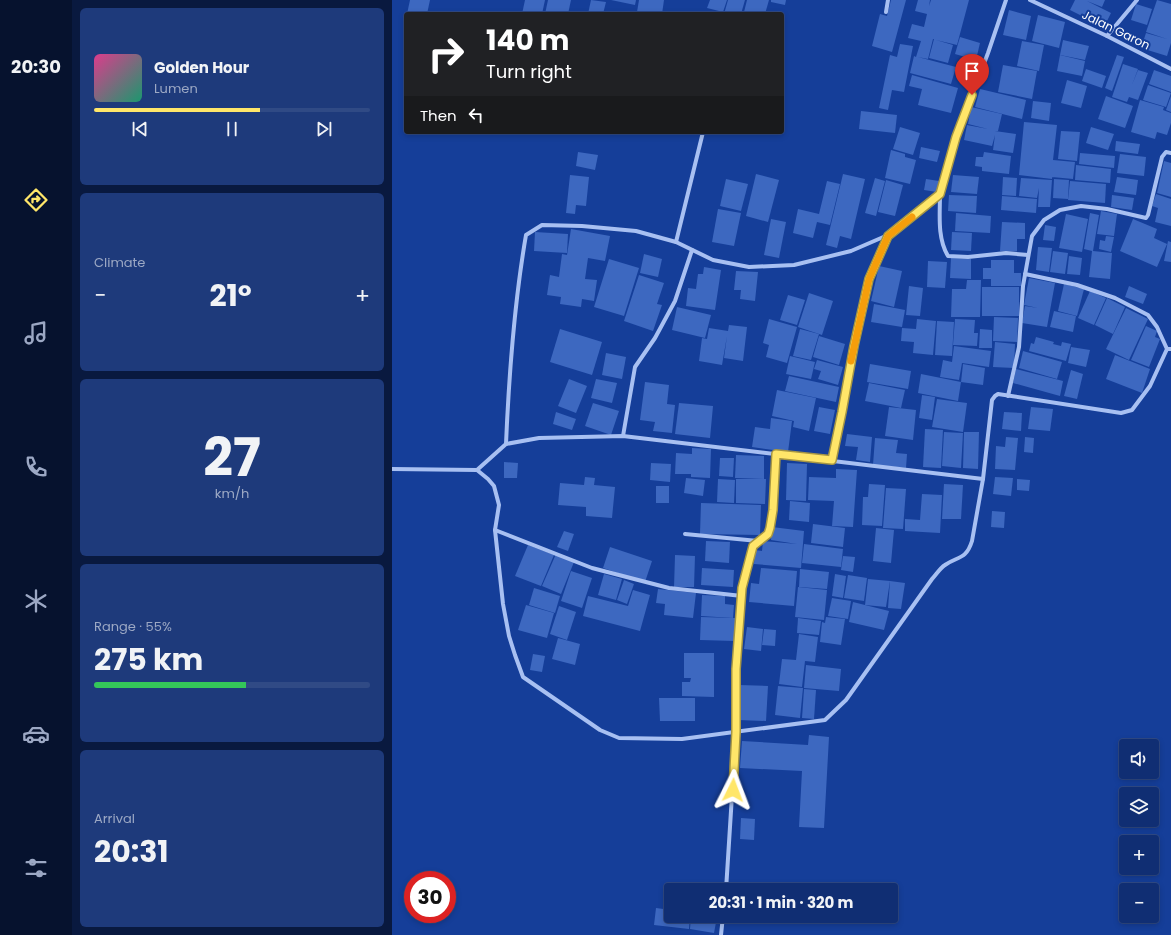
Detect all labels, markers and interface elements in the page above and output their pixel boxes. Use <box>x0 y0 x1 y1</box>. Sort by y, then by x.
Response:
street label: Jalan Garon <box>1079 6 1153 53</box>
text: 140 m <box>486 21 569 60</box>
icon: right <box>420 28 472 80</box>
text: 20:30 <box>11 54 61 79</box>
pin <box>955 54 989 95</box>
text: Golden Hour <box>154 57 249 78</box>
text: Turn right <box>486 59 572 84</box>
icon: arrive <box>961 60 983 82</box>
text: Lumen <box>154 79 198 98</box>
icon: left <box>465 104 487 126</box>
text: Then <box>420 105 457 126</box>
icon: previous <box>129 118 151 140</box>
icon: pause <box>221 118 243 140</box>
icon: next <box>313 118 335 140</box>
icon: directions <box>22 186 50 214</box>
text: Climate <box>94 253 145 272</box>
text: 21° <box>209 274 252 317</box>
text: − <box>94 280 106 311</box>
text: + <box>355 280 370 311</box>
icon: music <box>22 319 50 347</box>
text: 27 <box>203 421 261 494</box>
icon: phone <box>22 453 50 481</box>
text: km/h <box>215 484 249 503</box>
icon: climate <box>22 587 50 615</box>
text: Range · 55% <box>94 617 172 636</box>
text: 275 km <box>94 638 203 681</box>
icon: car <box>22 720 50 748</box>
map controls <box>1119 739 1159 923</box>
button: sound <box>1119 739 1159 779</box>
position arrow <box>712 769 754 811</box>
button: layers <box>1119 787 1159 827</box>
text: Arrival <box>94 809 135 828</box>
text: 20:31 <box>94 830 169 873</box>
button: + <box>1119 835 1159 875</box>
icon: filters <box>22 854 50 882</box>
speed limit sign: 30 <box>404 871 456 923</box>
button: − <box>1119 883 1159 923</box>
text: 20:31 · 1 min · 320 m <box>709 892 853 913</box>

